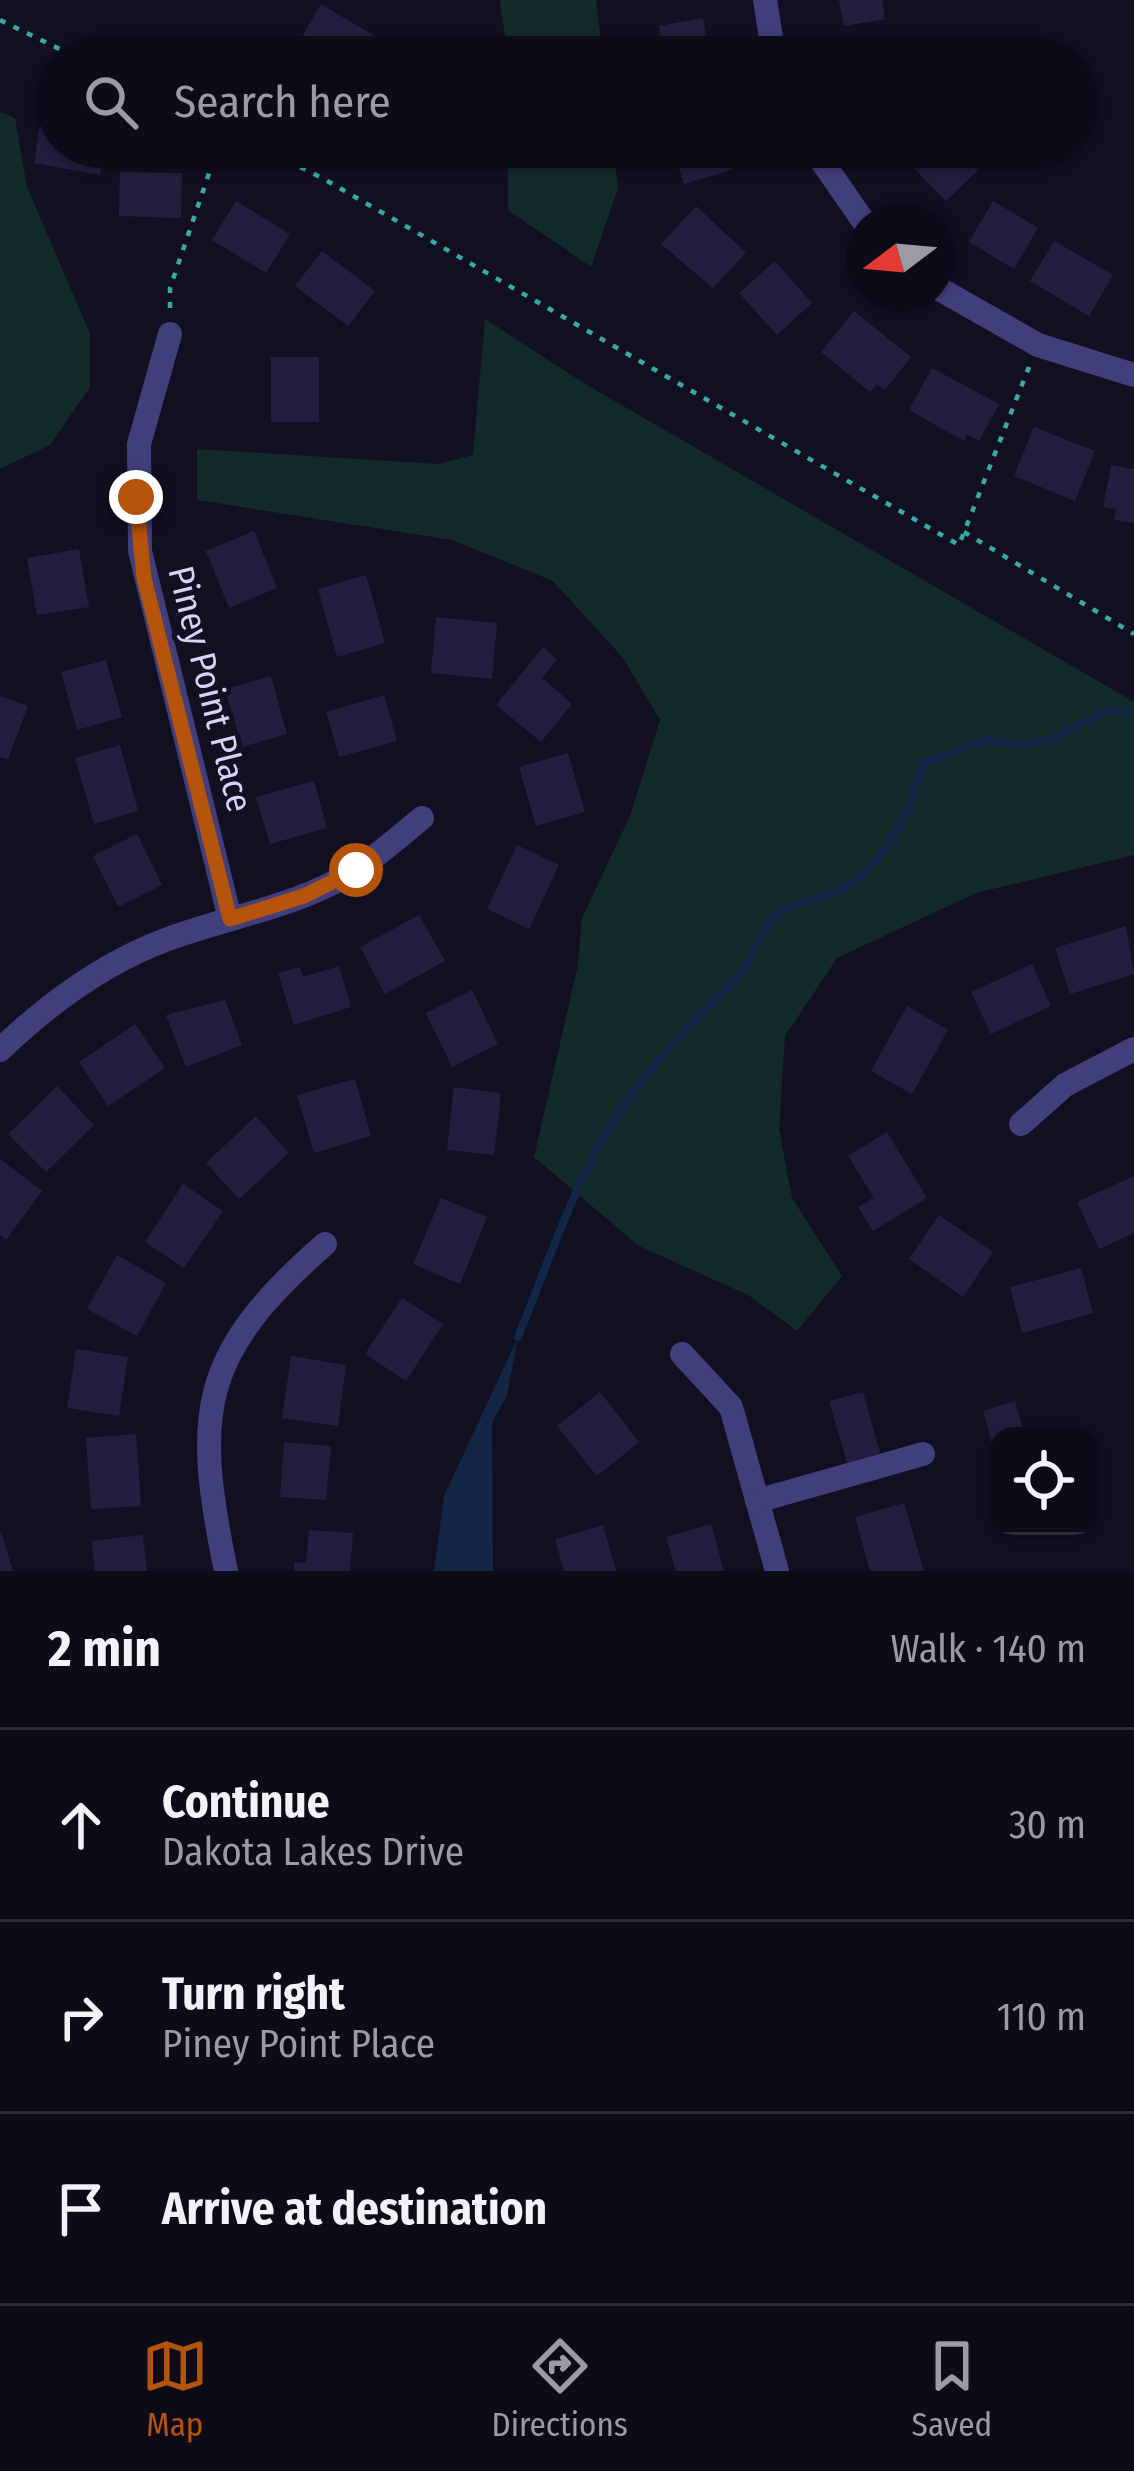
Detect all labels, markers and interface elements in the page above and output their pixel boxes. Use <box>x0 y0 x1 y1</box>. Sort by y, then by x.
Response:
search box <box>36 36 1098 168</box>
icon: search <box>78 69 144 135</box>
text: Search here <box>174 75 391 129</box>
north arrow <box>846 204 954 312</box>
route end <box>109 470 163 524</box>
street label: Piney Point Place <box>158 561 262 817</box>
route start <box>329 843 383 897</box>
map controls <box>990 1427 1098 1535</box>
button: locate <box>990 1427 1098 1535</box>
text: 2 min <box>48 1618 161 1680</box>
text: Walk · 140 m <box>891 1626 1086 1672</box>
text: Continue <box>162 1775 330 1829</box>
icon: ahead <box>48 1792 114 1858</box>
text: 30 m <box>1009 1802 1086 1848</box>
text: Dakota Lakes Drive <box>162 1829 464 1875</box>
text: Turn right <box>162 1967 345 2021</box>
icon: right <box>48 1984 114 2050</box>
text: 110 m <box>997 1994 1086 2040</box>
text: Piney Point Place <box>162 2021 435 2067</box>
icon: arrive <box>48 2176 114 2242</box>
text: Arrive at destination <box>162 2182 547 2236</box>
tab: Map <box>142 2333 208 2445</box>
tab: Directions <box>491 2333 628 2445</box>
tab: Saved <box>912 2333 992 2445</box>

